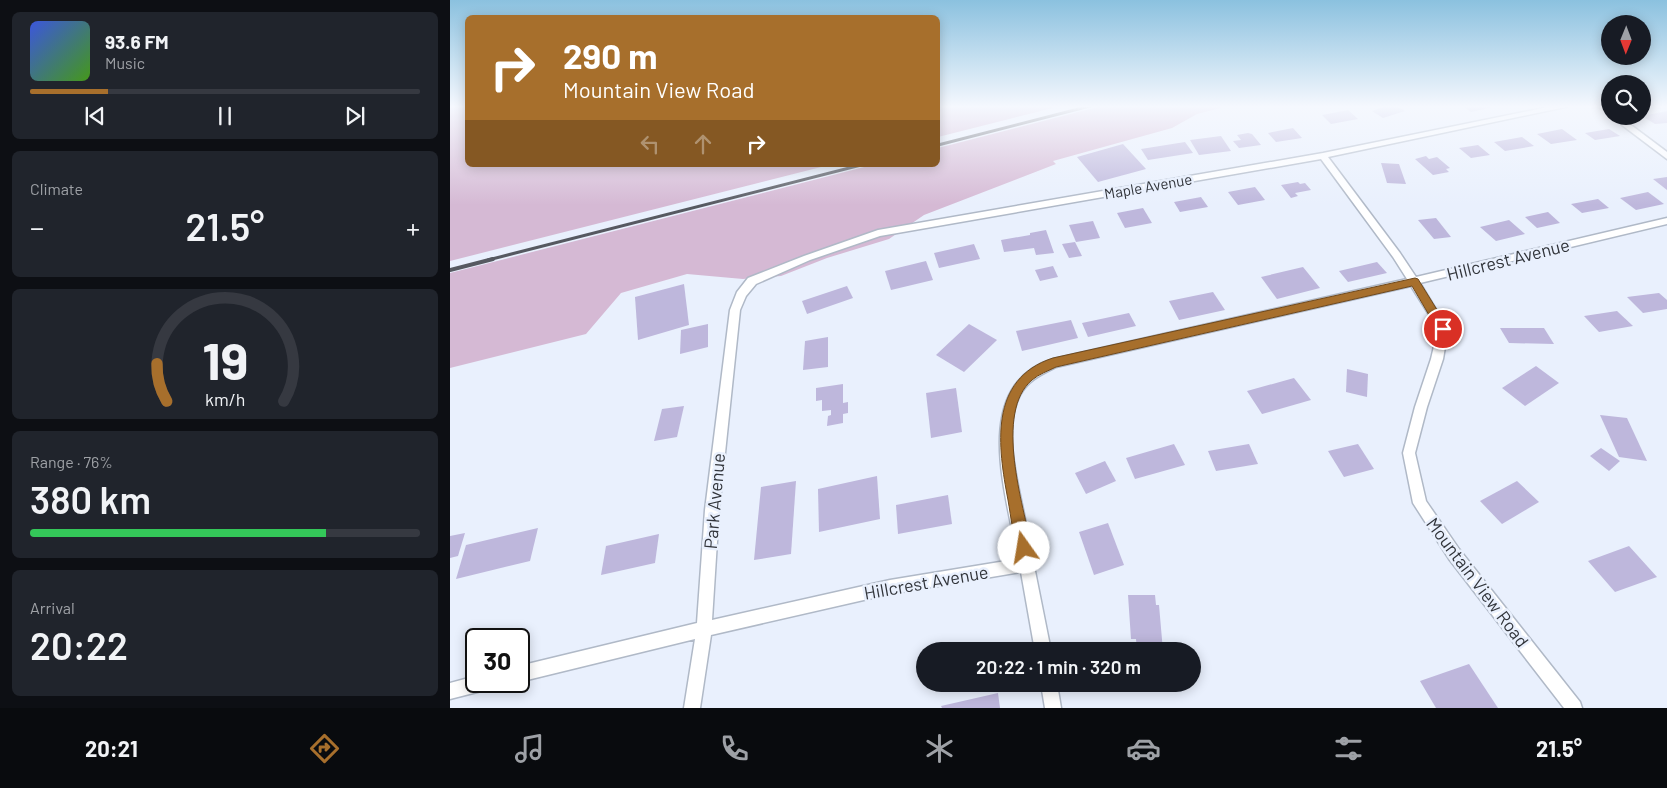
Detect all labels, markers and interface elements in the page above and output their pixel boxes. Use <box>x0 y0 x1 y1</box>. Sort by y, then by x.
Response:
north arrow <box>1601 15 1651 65</box>
map controls <box>1601 15 1651 125</box>
text: 93.6 FM <box>105 30 169 53</box>
text: 290 m <box>563 34 657 76</box>
icon: right <box>480 35 545 100</box>
text: Music <box>105 53 145 72</box>
button: search <box>1601 75 1651 125</box>
text: Mountain View Road <box>563 76 754 102</box>
icon: previous <box>81 102 109 130</box>
icon: pause <box>211 102 239 130</box>
icon: next <box>341 102 369 130</box>
icon: left <box>636 130 664 158</box>
icon: ahead <box>689 130 717 158</box>
icon: right <box>742 130 770 158</box>
street label: Maple Avenue <box>1103 169 1193 203</box>
text: Climate <box>30 179 83 198</box>
text: 21.5° <box>186 203 264 249</box>
text: − <box>30 210 44 244</box>
text: + <box>406 210 420 244</box>
street label: Hillcrest Avenue <box>1444 233 1572 285</box>
pin <box>1422 308 1464 350</box>
icon: arrive <box>1429 315 1457 343</box>
text: 19 <box>202 328 248 390</box>
text: km/h <box>205 388 245 410</box>
text: Range · 76% <box>30 452 113 471</box>
street label: Park Avenue <box>699 452 729 550</box>
text: 380 km <box>30 476 151 522</box>
street label: Mountain View Road <box>1422 513 1534 651</box>
position arrow <box>997 521 1049 573</box>
street label: Hillcrest Avenue <box>862 560 990 604</box>
text: Arrival <box>30 598 75 617</box>
text: 20:22 <box>30 622 128 668</box>
speed limit sign: 30 <box>465 628 530 693</box>
text: 20:22 · 1 min · 320 m <box>976 655 1141 678</box>
icon: directions <box>307 731 342 766</box>
icon: music <box>512 731 547 766</box>
icon: phone <box>717 731 752 766</box>
icon: climate <box>922 731 957 766</box>
icon: car <box>1126 731 1161 766</box>
icon: filters <box>1331 731 1366 766</box>
text: 20:21 <box>85 735 138 761</box>
text: 21.5° <box>1536 735 1582 761</box>

